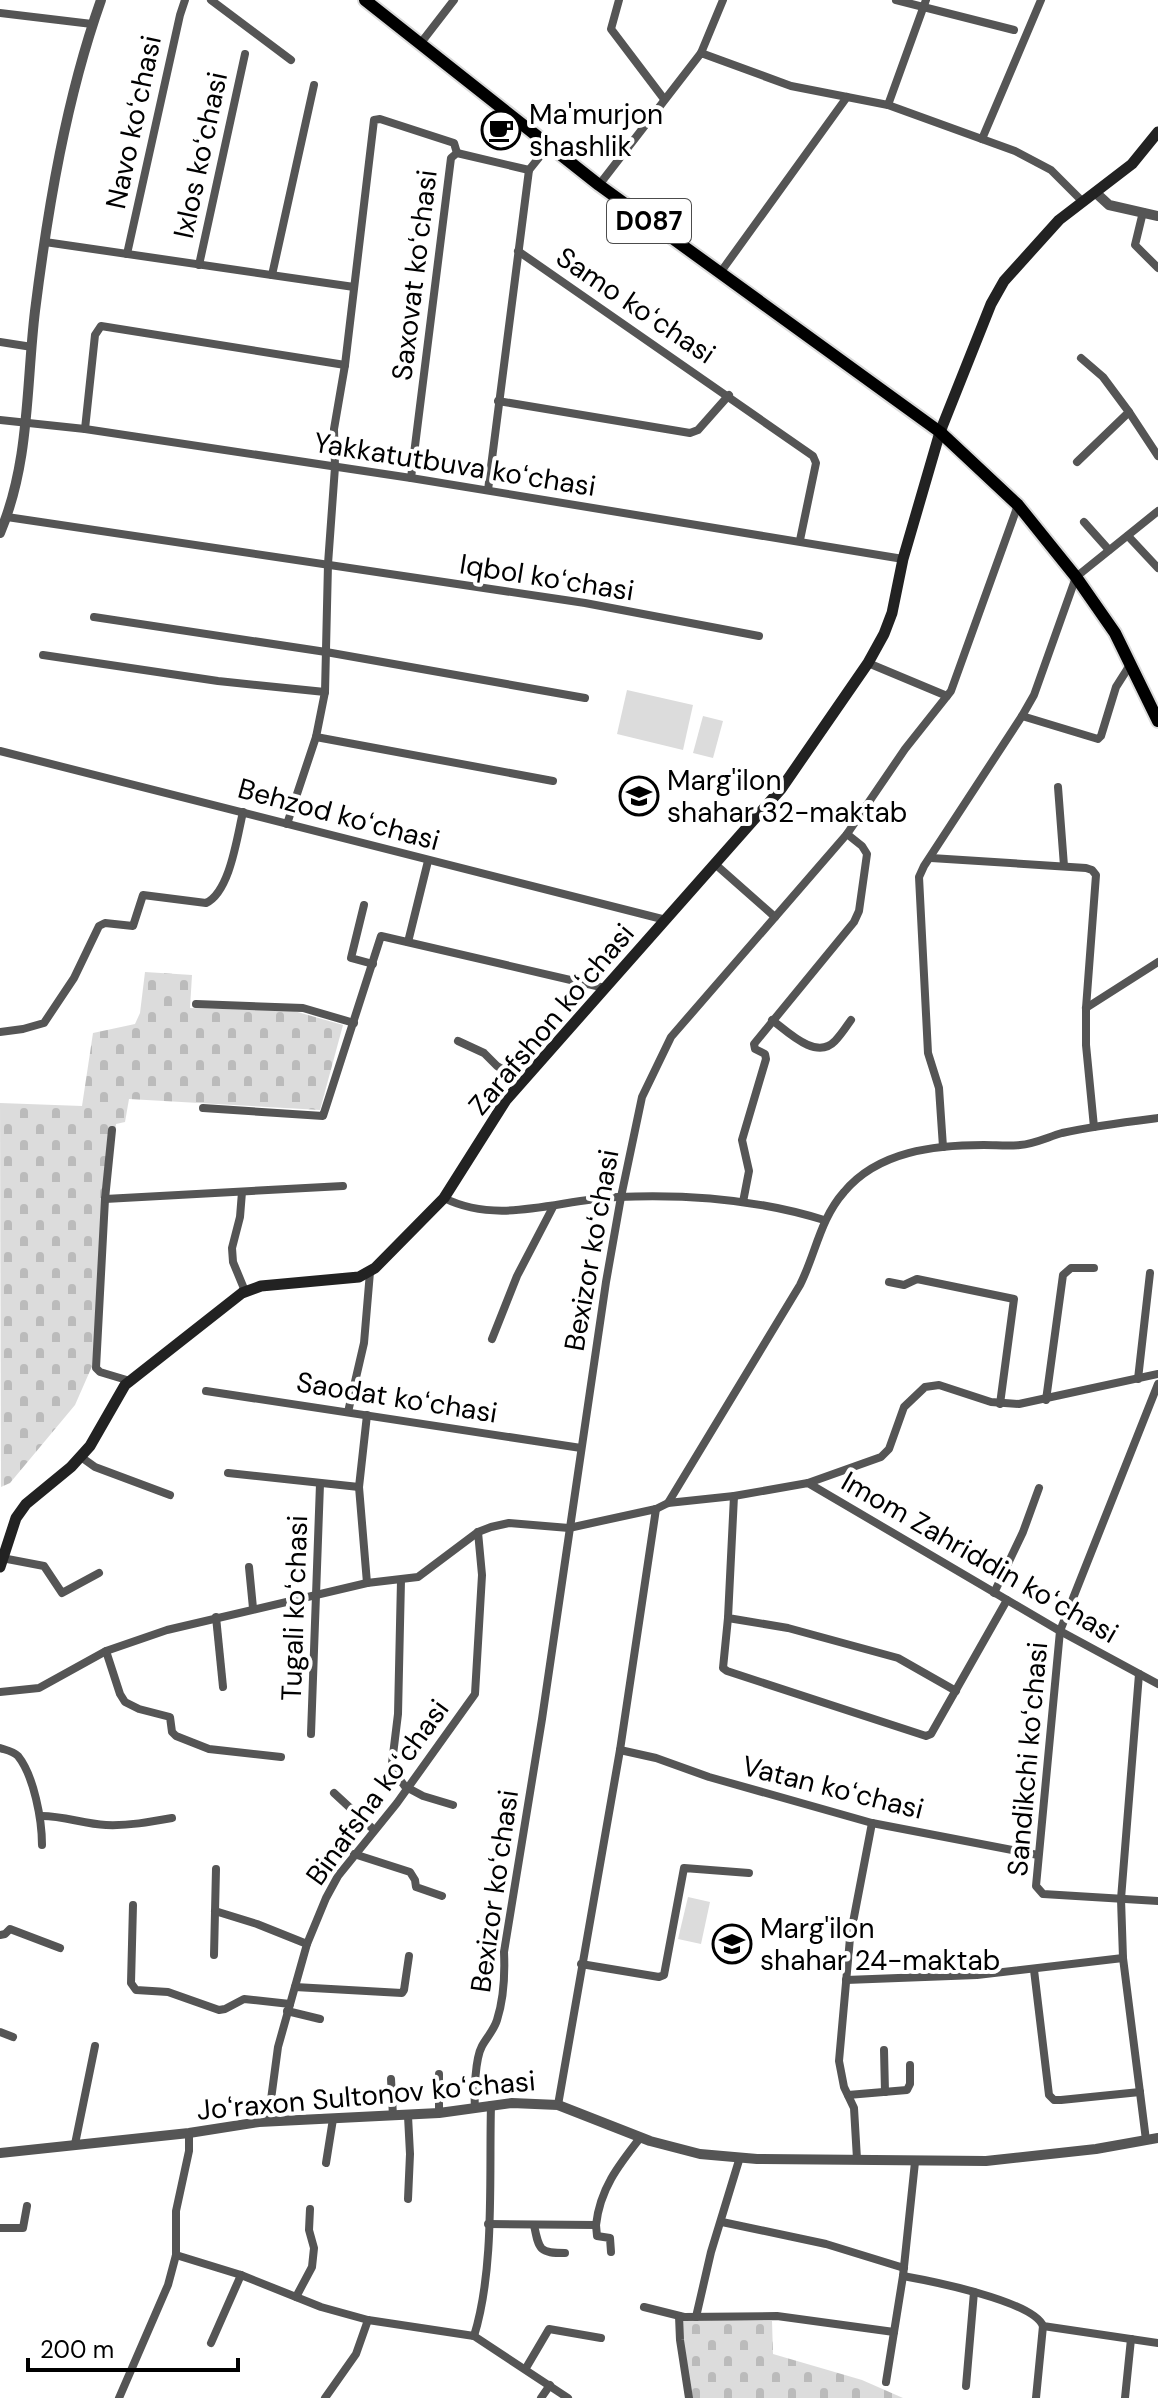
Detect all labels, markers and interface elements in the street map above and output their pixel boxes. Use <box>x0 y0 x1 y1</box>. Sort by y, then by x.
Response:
street label: Navo koʻchasi <box>97 32 170 212</box>
street label: Ixlos koʻchasi <box>165 69 236 242</box>
place label: Ma'murjon shashlik <box>529 96 663 165</box>
cafe icon: Ma'murjon shashlik <box>480 109 522 151</box>
street label: Saxovat koʻchasi <box>383 168 446 383</box>
road number: D087 <box>607 199 691 243</box>
street label: Samo koʻchasi <box>549 238 723 372</box>
street label: Yakkatutbuva koʻchasi <box>311 424 598 505</box>
street label: Iqbol koʻchasi <box>457 545 637 610</box>
place label: Marg'ilon shahar 32-maktab <box>667 762 907 831</box>
street label: Behzod koʻchasi <box>234 770 444 859</box>
school or university icon: Marg'ilon shahar 32-maktab <box>618 775 660 817</box>
street label: Zarafshon koʻchasi <box>460 916 642 1123</box>
street label: Bexizor koʻchasi <box>556 1146 627 1354</box>
street label: Saodat koʻchasi <box>294 1363 500 1432</box>
street label: Imom Zahriddin koʻchasi <box>835 1463 1125 1652</box>
street label: Tugali koʻchasi <box>273 1515 316 1701</box>
street label: Sandikchi koʻchasi <box>999 1640 1056 1878</box>
street label: Binafsha koʻchasi <box>298 1692 457 1892</box>
street label: Vatan koʻchasi <box>738 1747 927 1828</box>
street label: Bexizor koʻchasi <box>462 1787 527 1995</box>
place label: Marg'ilon shahar 24-maktab <box>760 1910 1000 1979</box>
school or university icon: Marg'ilon shahar 24-maktab <box>711 1923 753 1965</box>
street label: Joʻraxon Sultonov koʻchasi <box>195 2062 537 2129</box>
scale bar <box>28 2322 238 2372</box>
text: 200 m <box>40 2334 114 2365</box>

